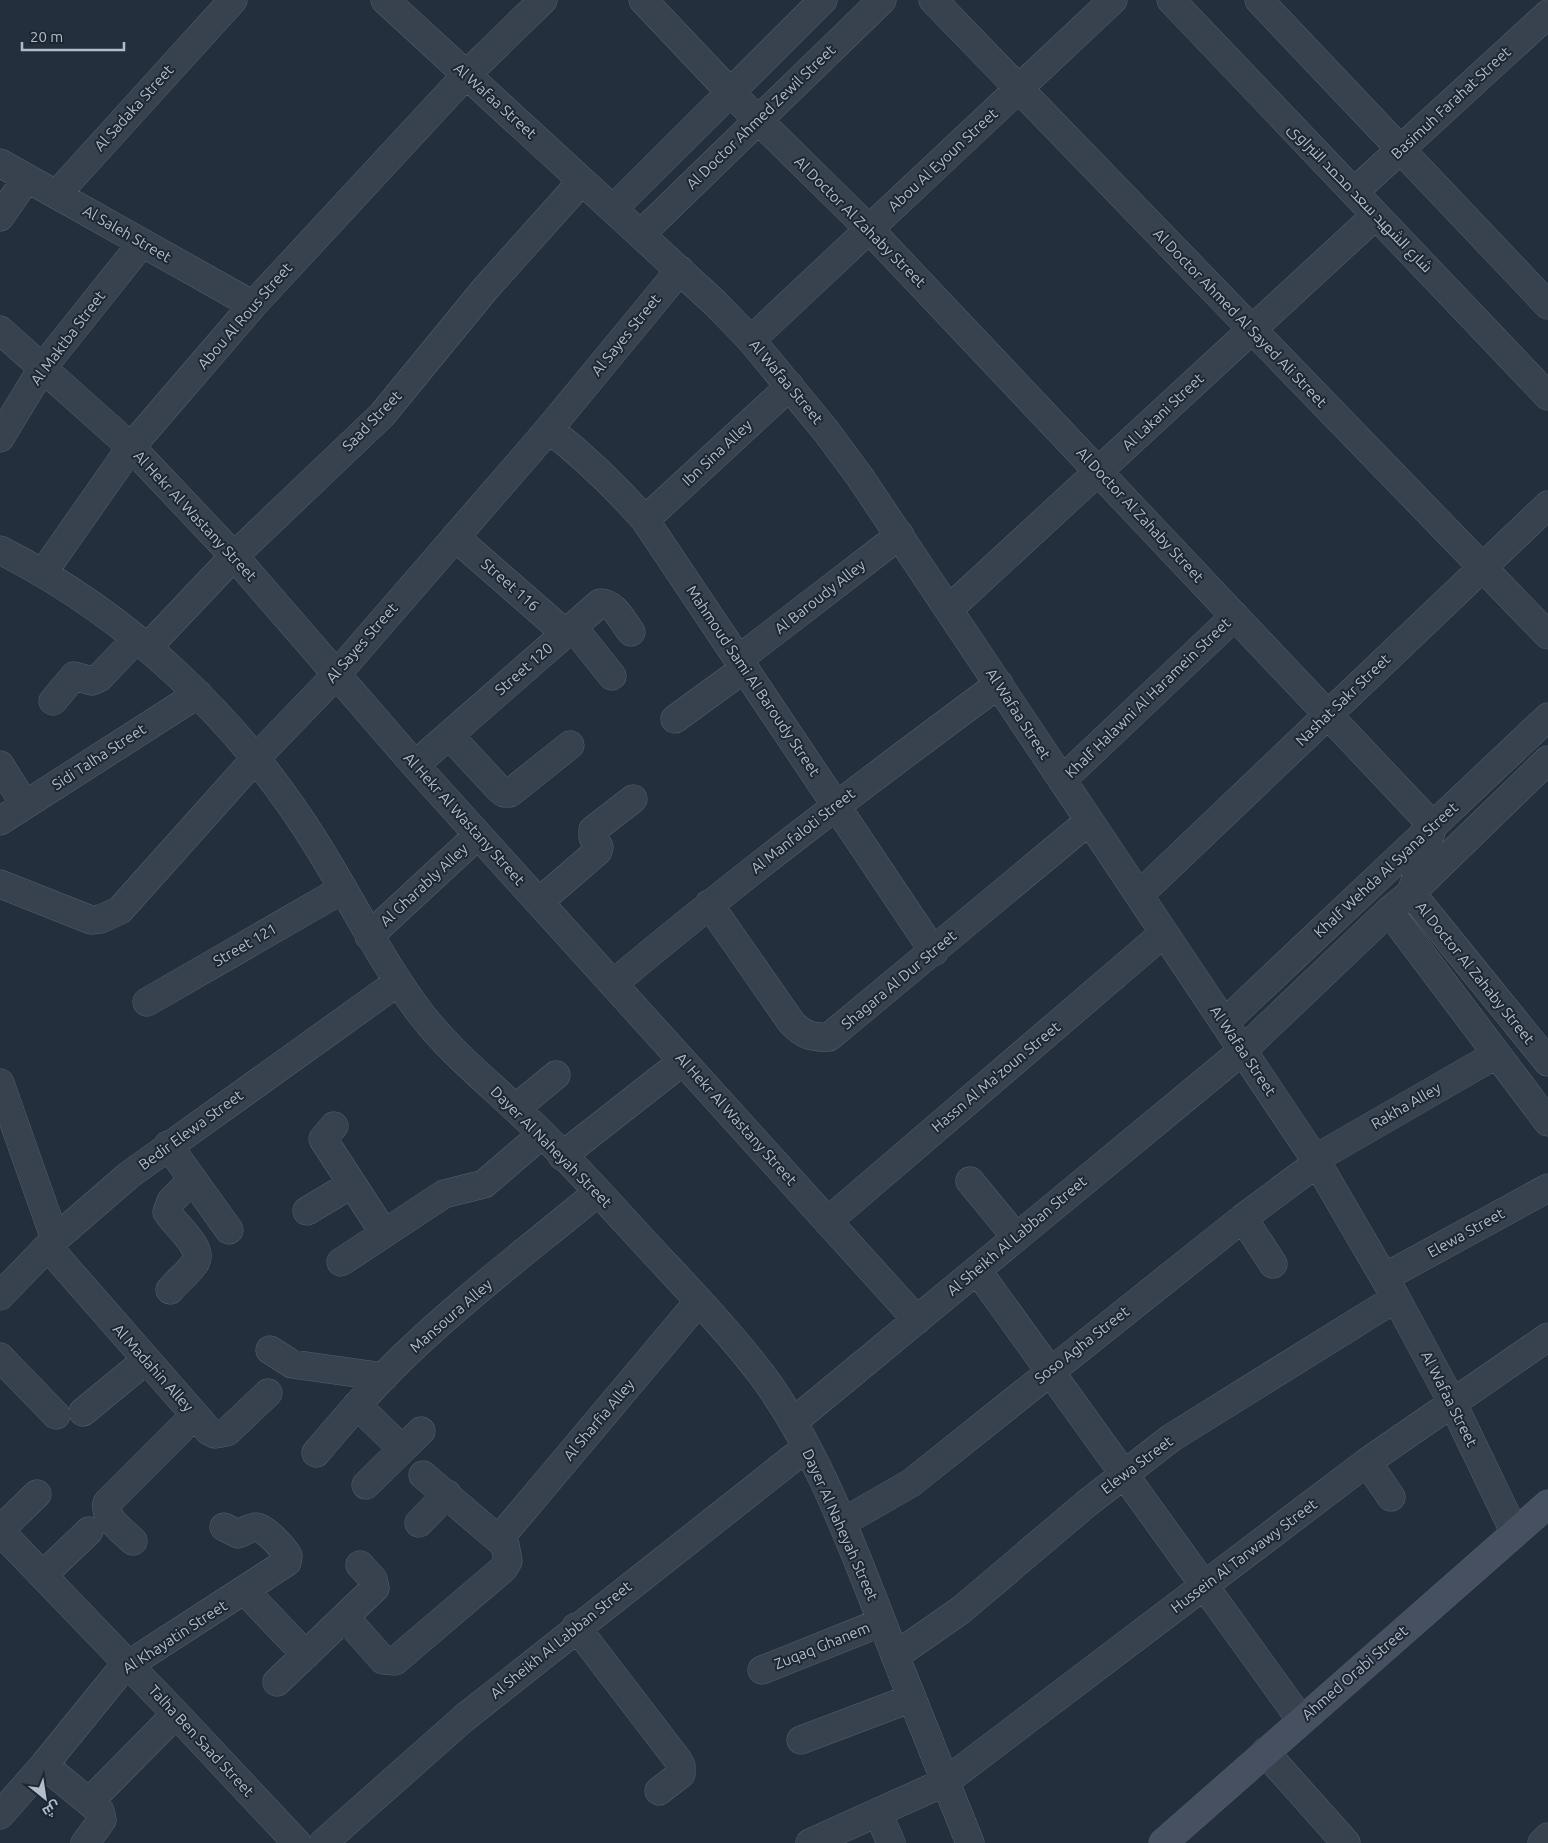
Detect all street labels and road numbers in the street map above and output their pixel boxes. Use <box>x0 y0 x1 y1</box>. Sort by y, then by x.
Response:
street label: Al Doctor Ahmed Zewil Street <box>683 41 839 192</box>
street label: Basimuh Farahat Street <box>1388 43 1514 162</box>
street label: Al Wafaa Street <box>451 59 540 142</box>
street label: Al Sadaka Street <box>91 61 177 154</box>
street label: Abou Al Eyoun Street <box>885 105 1001 215</box>
street label: شارع الشهيد سعد محمد النبراوى <box>1283 120 1436 278</box>
street label: Al Doctor Al Zahaby Street <box>791 153 929 291</box>
street label: Al Saleh Street <box>80 202 174 266</box>
street label: Al Doctor Ahmed Al Sayed Ali Street <box>1150 225 1331 411</box>
street label: Abou Al Rous Street <box>194 259 295 372</box>
street label: Al Maktba Street <box>27 287 108 388</box>
street label: Al Sayes Street <box>588 290 664 379</box>
street label: Al Wafaa Street <box>746 336 827 427</box>
street label: Al Lakani Street <box>1118 369 1207 454</box>
street label: Saad Street <box>339 387 405 454</box>
street label: Ibn Sina Alley <box>678 416 755 489</box>
street label: Al Doctor Al Zahaby Street <box>1073 444 1207 586</box>
street label: Al Hekr Al Wastany Street <box>130 447 260 584</box>
street label: Street 116 <box>478 555 543 614</box>
street label: Al Baroudy Alley <box>771 556 868 637</box>
street label: Mahmoud Sami Al Baroudy Street <box>683 582 824 779</box>
street label: Al Sayes Street <box>322 599 401 686</box>
street label: Khalf Halawni Al Haramein Street <box>1062 614 1234 781</box>
street label: Street 120 <box>491 639 556 698</box>
street label: Nashat Sakr Street <box>1292 650 1393 749</box>
street label: Al Wafaa Street <box>983 665 1054 762</box>
street label: Sidi Talha Street <box>49 720 149 793</box>
street label: Al Hekr Al Wastany Street <box>400 749 528 888</box>
street label: Al Manfaloti Street <box>747 785 858 877</box>
street label: Khalf Wehda Al Syana Street <box>1310 798 1461 941</box>
street label: Al Gharably Alley <box>376 840 471 929</box>
street label: Al Doctor Al Zahaby Street <box>1413 898 1538 1047</box>
street label: Street 121 <box>210 920 280 970</box>
street label: Shagara Al Dur Street <box>838 927 960 1033</box>
street label: Al Wafaa Street <box>1207 1003 1280 1099</box>
street label: Hassn Al Ma'zoun Street <box>928 1018 1063 1135</box>
street label: Al Hekr Al Wastany Street <box>672 1049 800 1188</box>
street label: Rakha Alley <box>1368 1079 1444 1132</box>
street label: Dayer Al Naheyah Street <box>487 1083 615 1211</box>
street label: Bedir Elewa Street <box>135 1086 246 1173</box>
street label: Al Sheikh Al Labban Street <box>944 1172 1090 1299</box>
street label: Elewa Street <box>1424 1204 1507 1261</box>
street label: Mansoura Alley <box>406 1275 495 1356</box>
street label: Soso Agha Street <box>1031 1302 1132 1387</box>
street label: Al Madahin Alley <box>110 1320 197 1415</box>
street label: Al Wafaa Street <box>1418 1348 1481 1449</box>
street label: Al Sharfia Alley <box>560 1376 637 1464</box>
street label: Elewa Street <box>1098 1432 1176 1497</box>
street label: Dayer Al Naheyah Street <box>799 1446 882 1603</box>
street label: Hussein Al Tarwawy Street <box>1167 1495 1320 1616</box>
street label: Al Sheikh Al Labban Street <box>487 1577 635 1702</box>
street label: Al Khayatin Street <box>119 1596 230 1677</box>
street label: Zuqaq Ghanem <box>772 1619 872 1672</box>
street label: Ahmed Orabi Street <box>1298 1622 1411 1723</box>
street label: Talha Ben Saad Street <box>145 1681 258 1800</box>

